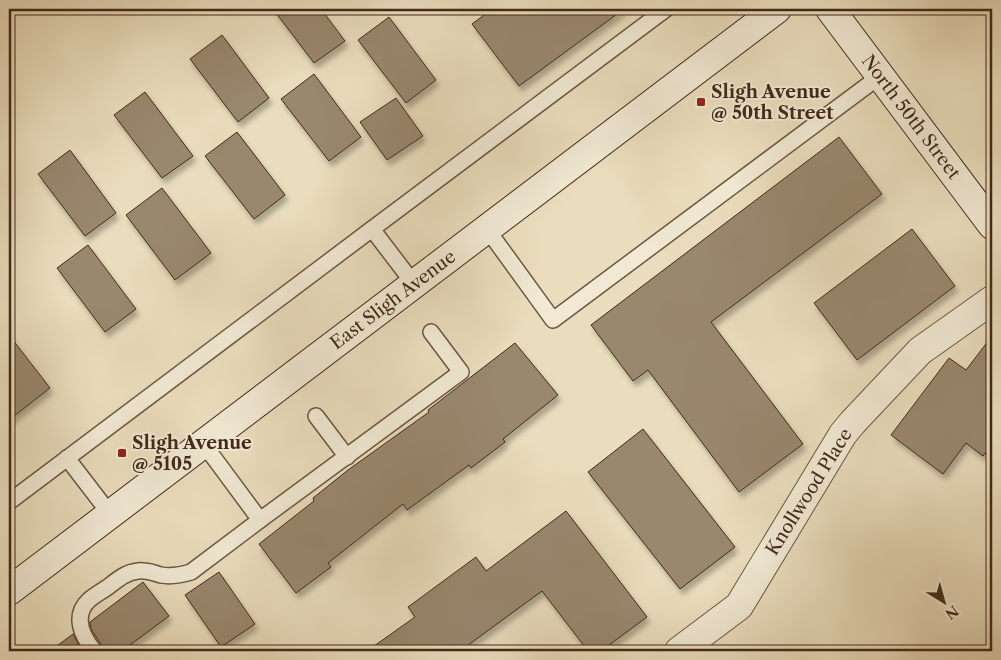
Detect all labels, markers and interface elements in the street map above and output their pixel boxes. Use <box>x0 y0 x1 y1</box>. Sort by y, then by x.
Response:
street label: North 50th Street <box>857 50 965 184</box>
place label: Sligh Avenue @ 50th Street <box>711 81 834 124</box>
marker: Sligh Avenue @ 50th Street <box>695 96 707 108</box>
street label: East Sligh Avenue <box>326 246 460 354</box>
street label: Knollwood Place <box>761 425 857 559</box>
place label: Sligh Avenue @ 5105 <box>132 432 252 475</box>
marker: Sligh Avenue @ 5105 <box>116 447 128 459</box>
north arrow <box>918 578 968 628</box>
text: N <box>942 602 962 623</box>

